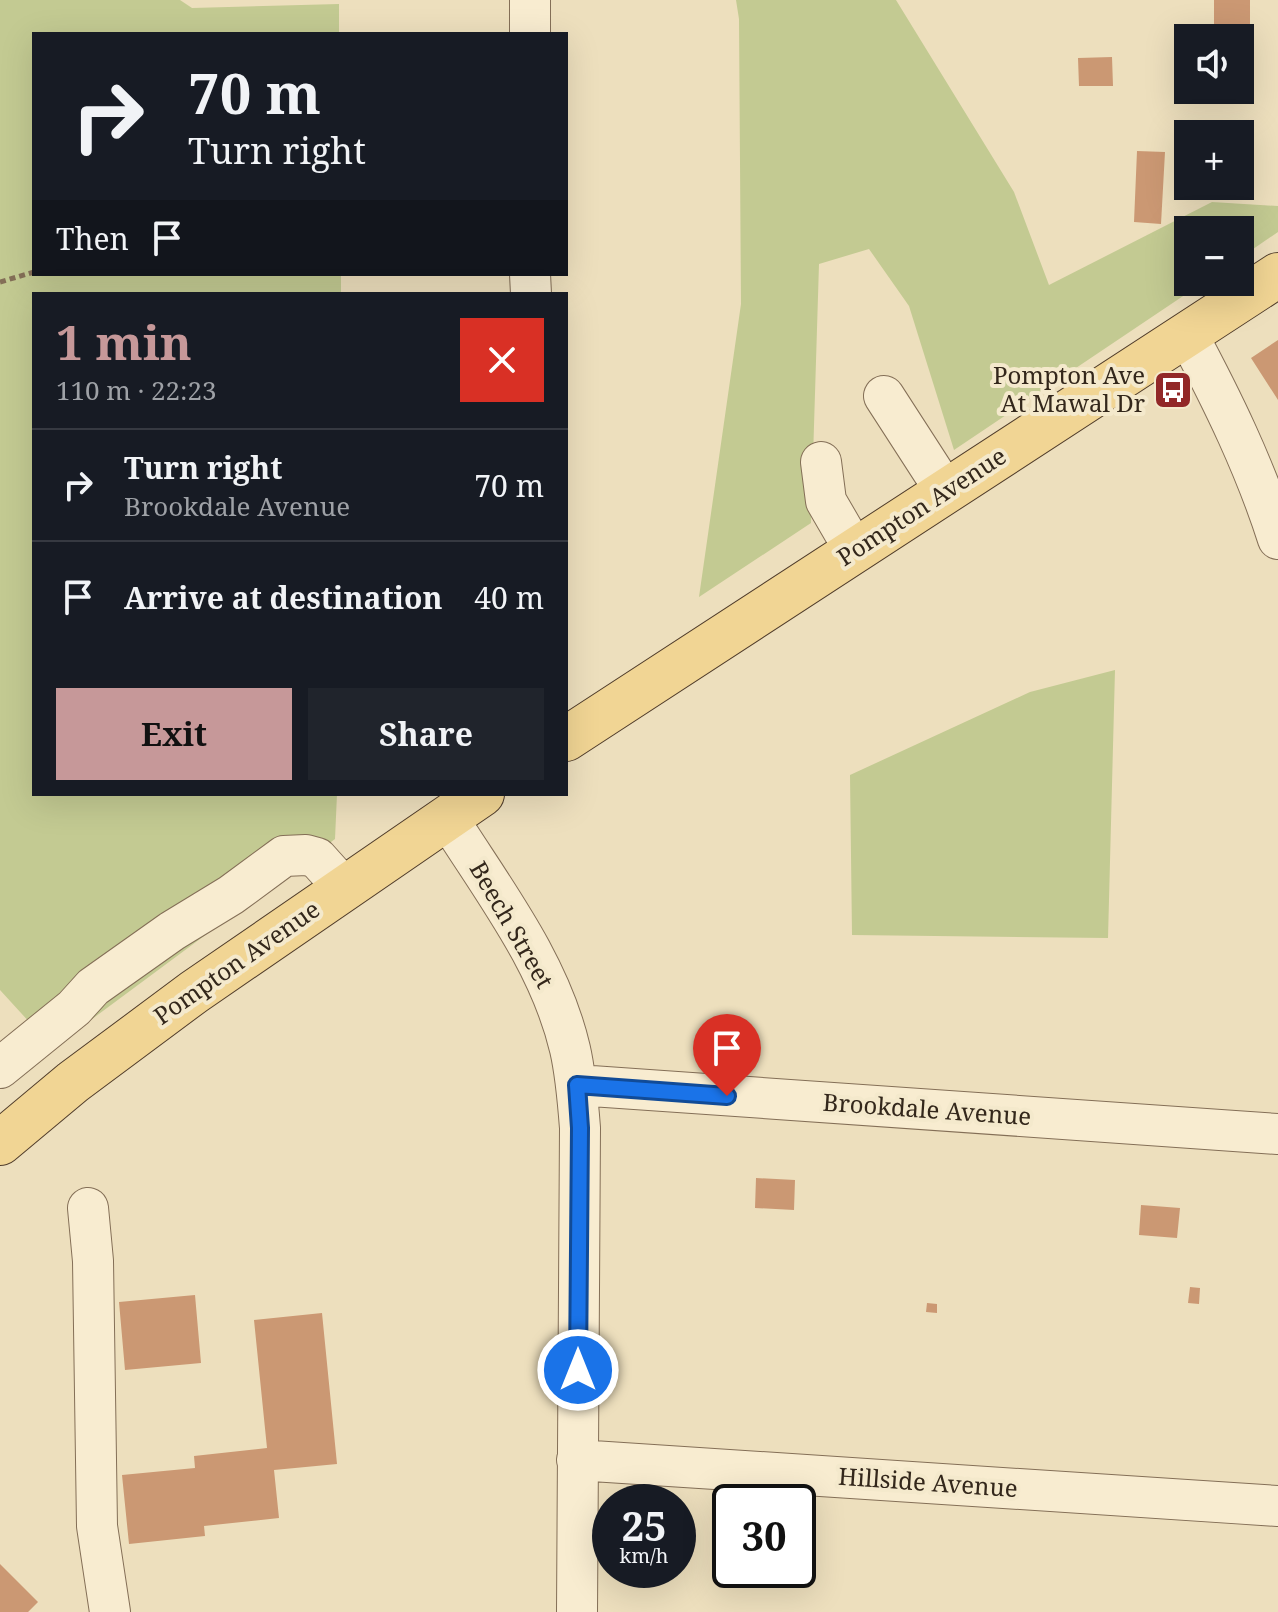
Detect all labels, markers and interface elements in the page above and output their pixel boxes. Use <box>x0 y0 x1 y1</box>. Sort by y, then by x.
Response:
map controls <box>1174 24 1254 296</box>
button: sound <box>1174 24 1254 104</box>
text: 70 m <box>188 54 321 130</box>
icon: right <box>56 64 160 168</box>
button: + <box>1174 120 1254 200</box>
text: Turn right <box>188 126 366 175</box>
icon: arrive <box>145 216 189 260</box>
button: − <box>1174 216 1254 296</box>
text: Then <box>56 218 129 259</box>
text: 1 min <box>56 309 192 374</box>
button: close <box>460 318 544 402</box>
place label: Pompton Ave At Mawal Dr <box>993 358 1145 419</box>
bus stop icon: Pompton Ave At Mawal Dr <box>1152 369 1194 411</box>
text: 110 m · 22:23 <box>56 372 217 408</box>
street label: Pompton Avenue <box>830 439 1012 573</box>
text: Turn right <box>124 447 282 488</box>
icon: right <box>56 463 100 507</box>
text: 70 m <box>474 465 544 506</box>
text: Brookdale Avenue <box>124 488 350 524</box>
icon: arrive <box>56 575 100 619</box>
text: Arrive at destination <box>124 577 443 618</box>
text: 40 m <box>474 577 544 618</box>
button: Exit <box>56 688 292 780</box>
button: Share <box>308 688 544 780</box>
street label: Beech Street <box>463 855 562 994</box>
street label: Pompton Avenue <box>147 892 326 1031</box>
pin <box>693 1014 761 1096</box>
icon: arrive <box>705 1026 749 1070</box>
street label: Brookdale Avenue <box>822 1085 1032 1132</box>
position arrow <box>536 1328 620 1412</box>
street label: Hillside Avenue <box>837 1459 1019 1504</box>
speed limit sign: 30 <box>712 1484 816 1588</box>
text: 25 <box>621 1498 667 1553</box>
text: km/h <box>619 1542 669 1569</box>

